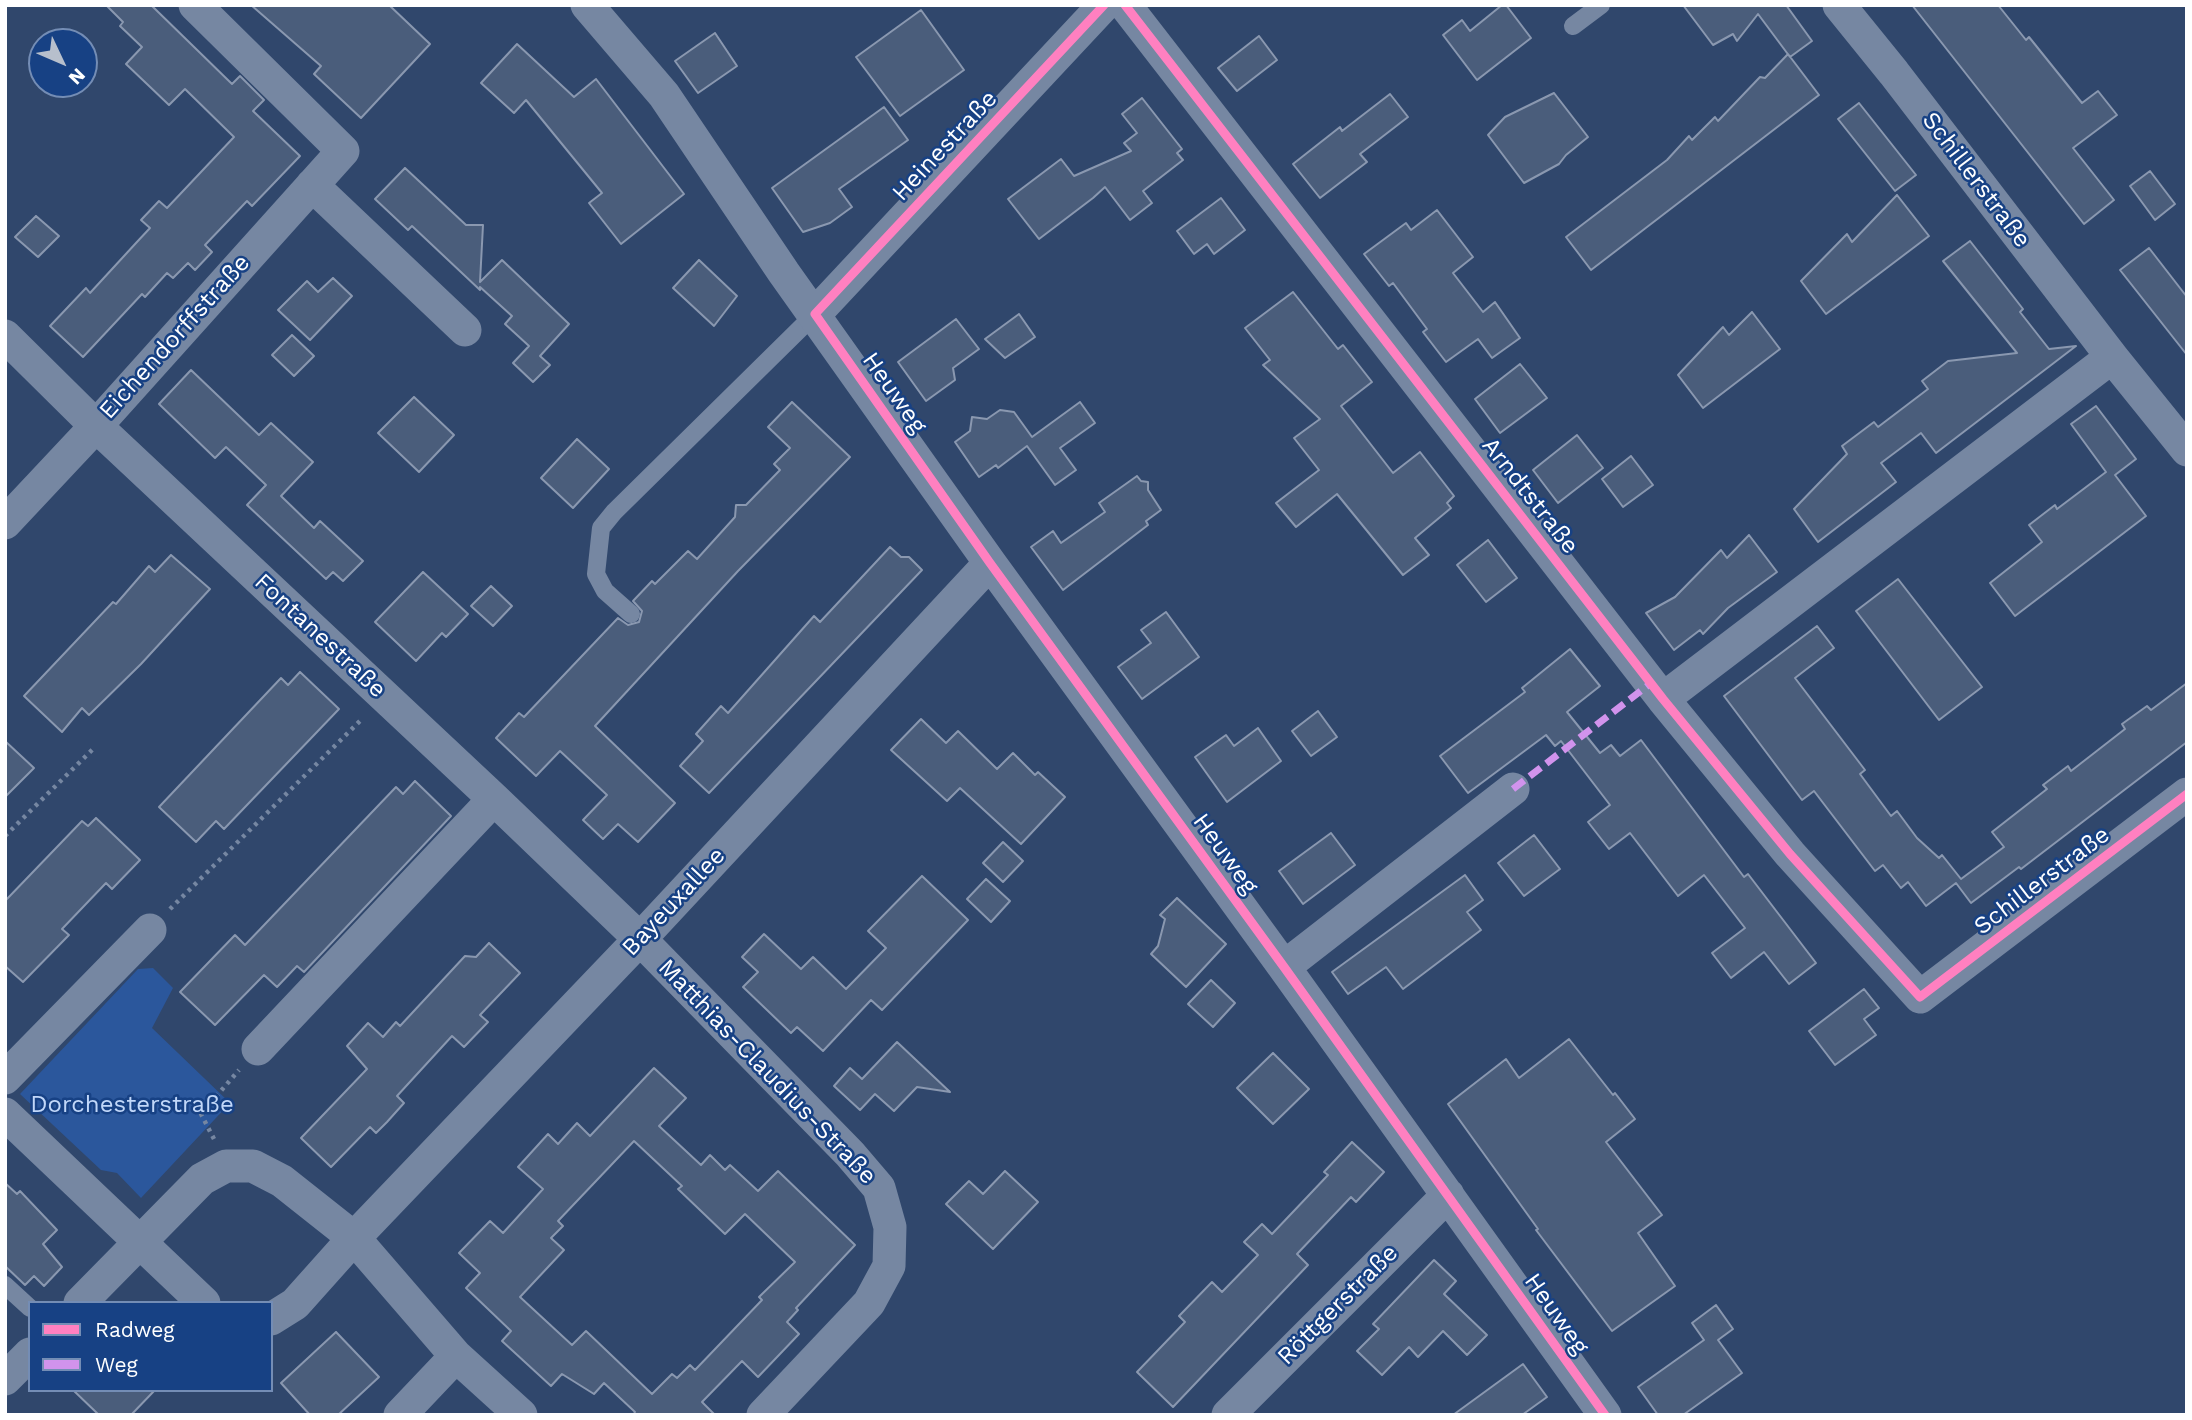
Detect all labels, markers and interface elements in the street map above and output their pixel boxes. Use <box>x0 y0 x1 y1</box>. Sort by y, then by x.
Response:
north arrow <box>28 28 98 98</box>
text: N <box>64 63 90 90</box>
street label: Heinestraße <box>886 85 1004 207</box>
street label: Schillerstraße <box>1916 107 2036 253</box>
street label: Eichendorffstraße <box>94 249 256 425</box>
street label: Heuweg <box>856 347 932 439</box>
street label: Arndtstraße <box>1476 432 1584 560</box>
street label: Fontanestraße <box>248 568 392 704</box>
street label: Heuweg <box>1186 808 1264 900</box>
street label: Schillerstraße <box>1969 821 2115 941</box>
street label: Bayeuxallee <box>616 842 732 962</box>
street label: Matthias-Claudius-Straße <box>652 954 882 1190</box>
park label: Dorchesterstraße <box>30 1091 234 1119</box>
street label: Röttgerstraße <box>1272 1239 1404 1371</box>
street label: Heuweg <box>1518 1268 1594 1360</box>
legend <box>28 1301 273 1392</box>
text: Radweg <box>95 1317 175 1342</box>
text: Weg <box>95 1352 138 1377</box>

